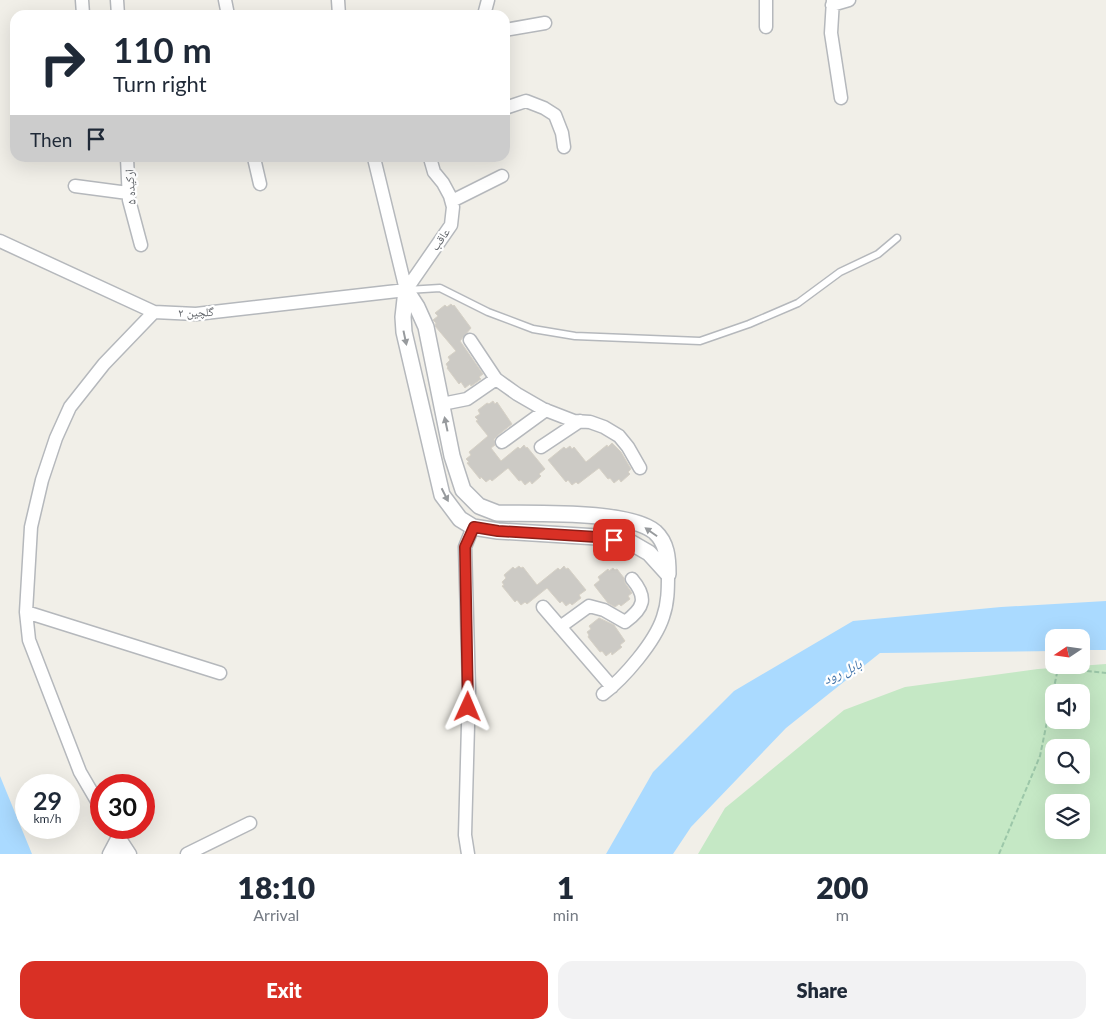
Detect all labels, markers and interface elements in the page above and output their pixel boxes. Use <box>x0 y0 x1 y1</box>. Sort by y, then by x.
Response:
text: 110 m <box>113 28 212 70</box>
icon: right <box>30 30 95 95</box>
text: Turn right <box>113 70 207 97</box>
icon: arrive <box>82 125 110 153</box>
text: Then <box>30 128 72 151</box>
street label: ارکیده ۵ <box>121 168 139 205</box>
street label: عاقب <box>427 225 453 253</box>
street label: گلچین ۲ <box>178 304 214 320</box>
one-way arrow <box>401 330 409 345</box>
one-way arrow <box>442 417 450 432</box>
one-way arrow <box>441 488 449 503</box>
pin <box>593 519 635 561</box>
icon: arrive <box>600 526 628 554</box>
one-way arrow <box>644 527 658 536</box>
north arrow <box>1045 629 1090 674</box>
map controls <box>1045 629 1090 839</box>
water label: بابل رود <box>820 655 865 688</box>
position arrow <box>441 680 493 732</box>
button: sound <box>1045 684 1090 729</box>
button: search <box>1045 739 1090 784</box>
speed limit sign: 30 <box>90 774 155 839</box>
text: 29 <box>33 785 62 815</box>
button: layers <box>1045 794 1090 839</box>
text: km/h <box>33 811 62 826</box>
text: 18:10 <box>238 869 315 905</box>
text: 1 <box>557 869 574 905</box>
text: 200 <box>816 869 868 905</box>
text: Arrival <box>253 905 299 924</box>
text: min <box>553 905 579 924</box>
text: m <box>836 905 849 924</box>
button: Exit <box>20 961 548 1019</box>
button: Share <box>558 961 1086 1019</box>

